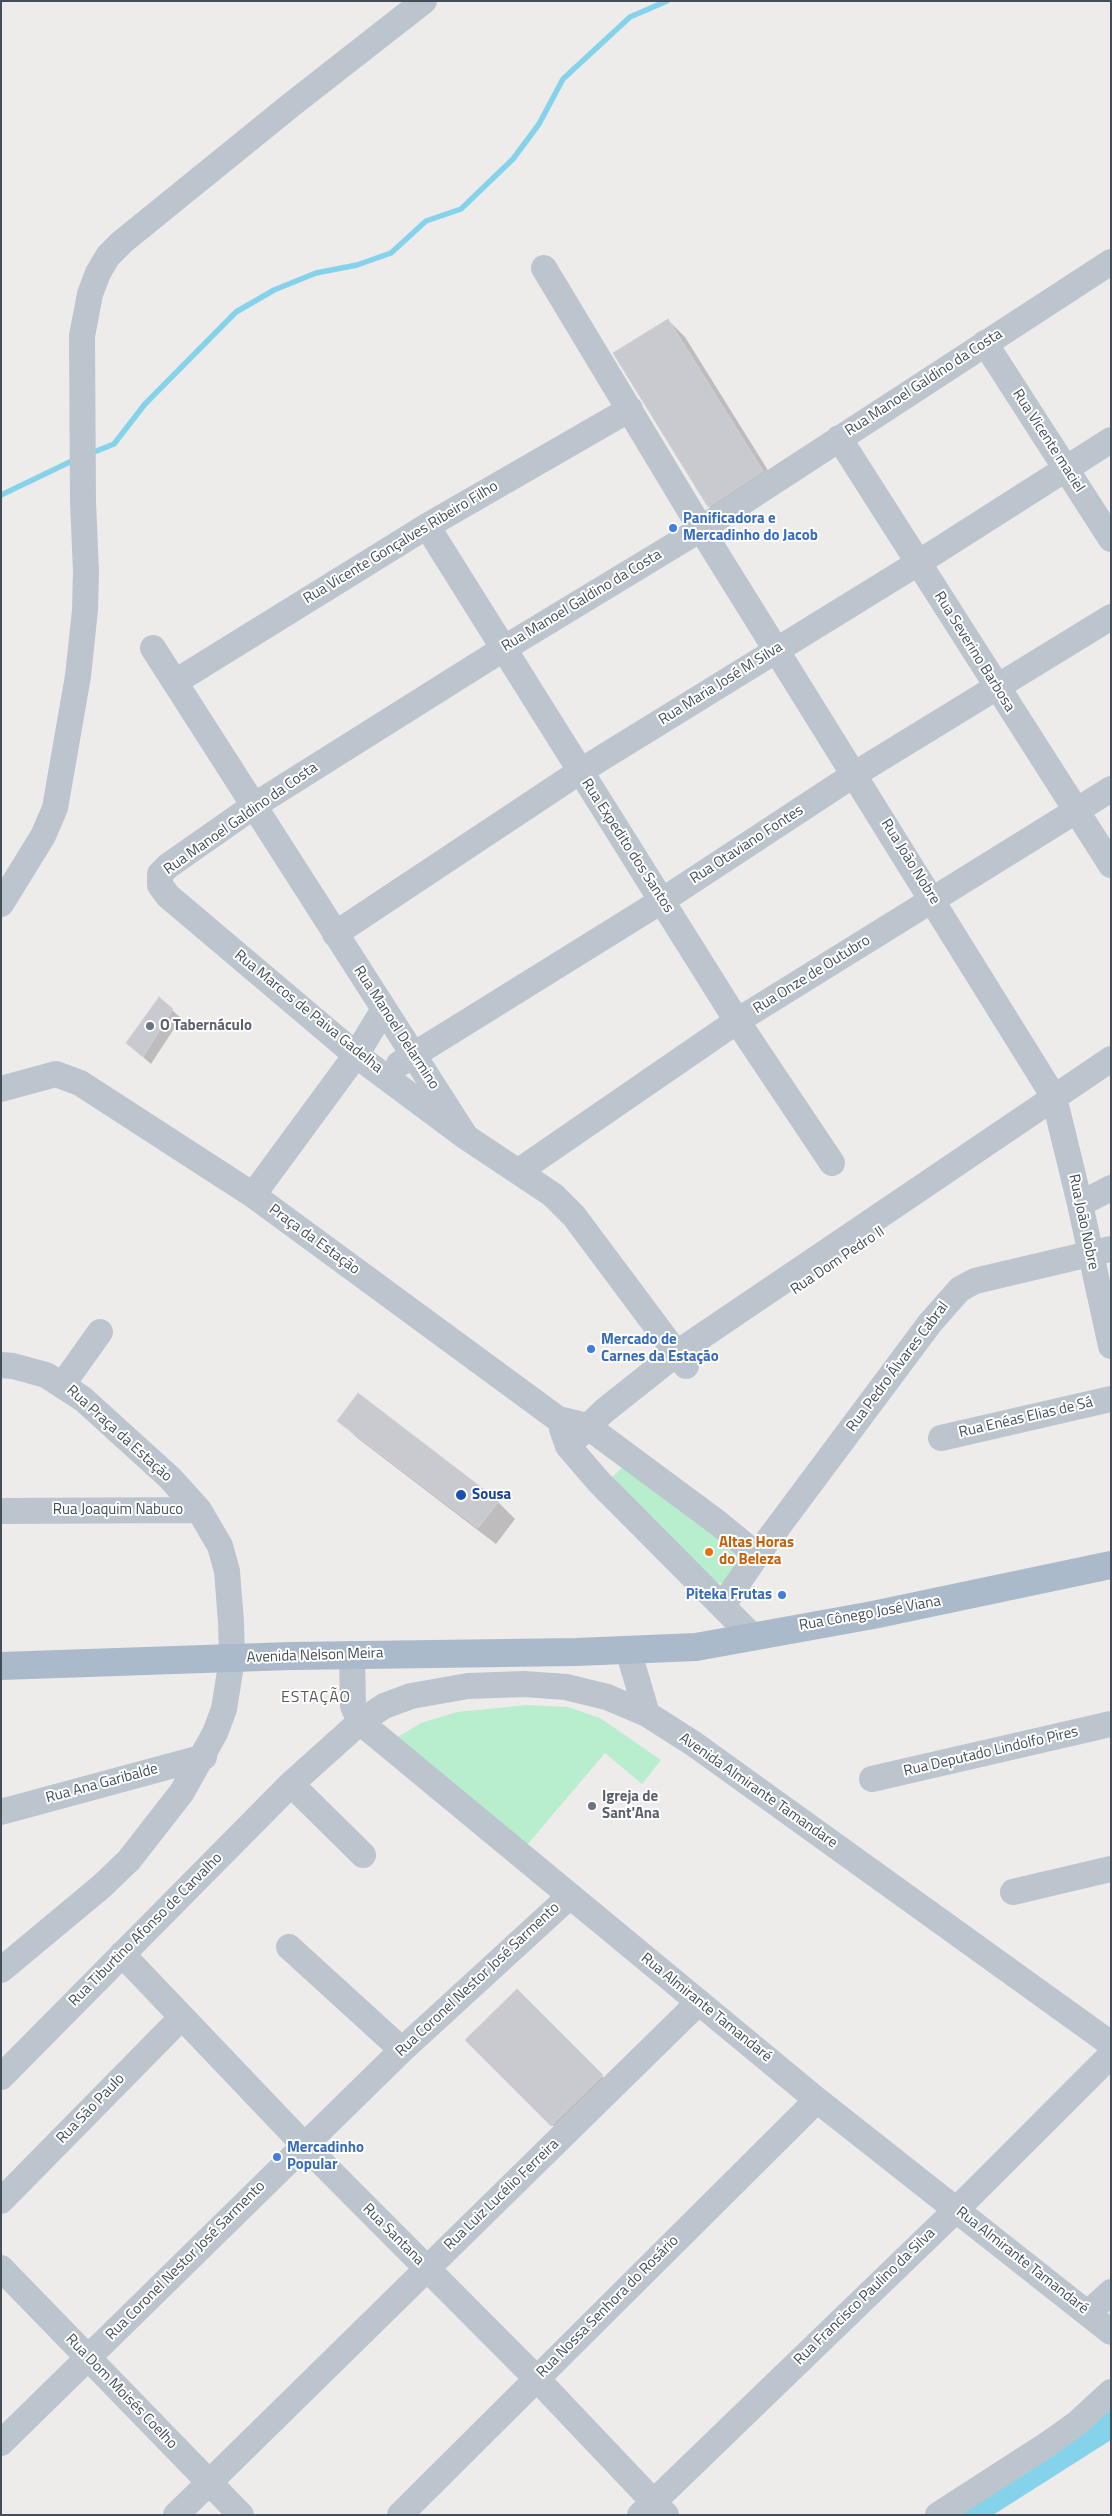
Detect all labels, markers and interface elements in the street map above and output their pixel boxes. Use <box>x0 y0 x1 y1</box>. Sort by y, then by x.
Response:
street label: Rua Manoel Galdino da Costa <box>842 325 1006 441</box>
street label: Rua Vicente maciel <box>1008 386 1088 496</box>
street label: Rua Vicente Gonçalves Ribeiro Filho <box>300 478 502 608</box>
place label: Panificadora e Mercadinho do Jacob <box>683 510 818 545</box>
marker: Panificadora e Mercadinho do Jacob <box>667 522 679 534</box>
street label: Rua Manoel Galdino da Costa <box>499 546 665 656</box>
street label: Rua Severino Barbosa <box>930 589 1018 715</box>
street label: Rua Maria José M Silva <box>656 639 786 729</box>
street label: Rua Manoel Galdino da Costa <box>161 759 321 879</box>
street label: Rua Expedito dos Santos <box>577 776 677 916</box>
street label: Rua Otaviano Fontes <box>687 802 807 888</box>
street label: Rua João Nobre <box>877 816 943 908</box>
street label: Rua Onze de Outubro <box>750 932 874 1018</box>
street label: Rua Marcos de Paiva Gadelha <box>230 947 386 1077</box>
street label: Rua Manoel Delarmino <box>349 963 443 1093</box>
place label: O Tabernáculo <box>160 1017 252 1035</box>
marker: O Tabernáculo <box>144 1020 156 1032</box>
street label: Rua João Nobre <box>1064 1173 1102 1271</box>
street label: Praça da Estação <box>265 1201 363 1279</box>
street label: Rua Dom Pedro II <box>788 1223 888 1299</box>
street label: Rua Pedro Álvares Cabral <box>843 1298 953 1436</box>
place label: Mercado de Carnes da Estação <box>601 1331 719 1366</box>
marker: Mercado de Carnes da Estação <box>585 1343 597 1355</box>
street label: Rua Praça da Estação <box>63 1382 175 1486</box>
street label: Rua Enéas Elias de Sá <box>957 1394 1095 1442</box>
place label: Sousa <box>472 1486 511 1504</box>
marker: Sousa <box>454 1488 468 1502</box>
street label: Rua Joaquim Nabuco <box>53 1501 183 1519</box>
place label: Altas Horas do Beleza <box>719 1534 794 1569</box>
marker: Altas Horas do Beleza <box>703 1546 715 1558</box>
place label: Piteka Frutas <box>686 1586 772 1604</box>
marker: Piteka Frutas <box>776 1589 788 1601</box>
street label: Rua Cônego José Viana <box>798 1593 942 1635</box>
street label: Avenida Nelson Meira <box>246 1645 384 1667</box>
district label: ESTAÇÃO <box>280 1688 352 1708</box>
street label: Rua Deputado Lindolfo Pires <box>902 1723 1080 1781</box>
street label: Avenida Almirante Tamandare <box>676 1729 840 1853</box>
street label: Rua Ana Garibalde <box>44 1760 160 1808</box>
place label: Igreja de Sant'Ana <box>602 1788 660 1823</box>
marker: Igreja de Sant'Ana <box>586 1800 598 1812</box>
street label: Rua Tiburtino Afonso de Carvalho <box>66 1850 226 2010</box>
street label: Rua Coronel Nestor José Sarmento <box>392 1899 564 2061</box>
street label: Rua Almirante Tamandaré <box>637 1950 775 2066</box>
street label: Rua São Paulo <box>53 2070 129 2148</box>
street label: Rua Luiz Lucélio Ferreira <box>441 2136 563 2254</box>
place label: Mercadinho Popular <box>287 2139 364 2174</box>
marker: Mercadinho Popular <box>271 2151 283 2163</box>
street label: Rua Coronel Nestor José Sarmento <box>103 2178 269 2344</box>
street label: Rua Santana <box>358 2200 428 2270</box>
street label: Rua Almirante Tamandaré <box>952 2204 1092 2318</box>
street label: Rua Francisco Paulino da Silva <box>791 2225 939 2369</box>
street label: Rua Nossa Senhora do Rosário <box>533 2232 683 2382</box>
street label: Rua Dom Moisés Coelho <box>61 2331 181 2453</box>

